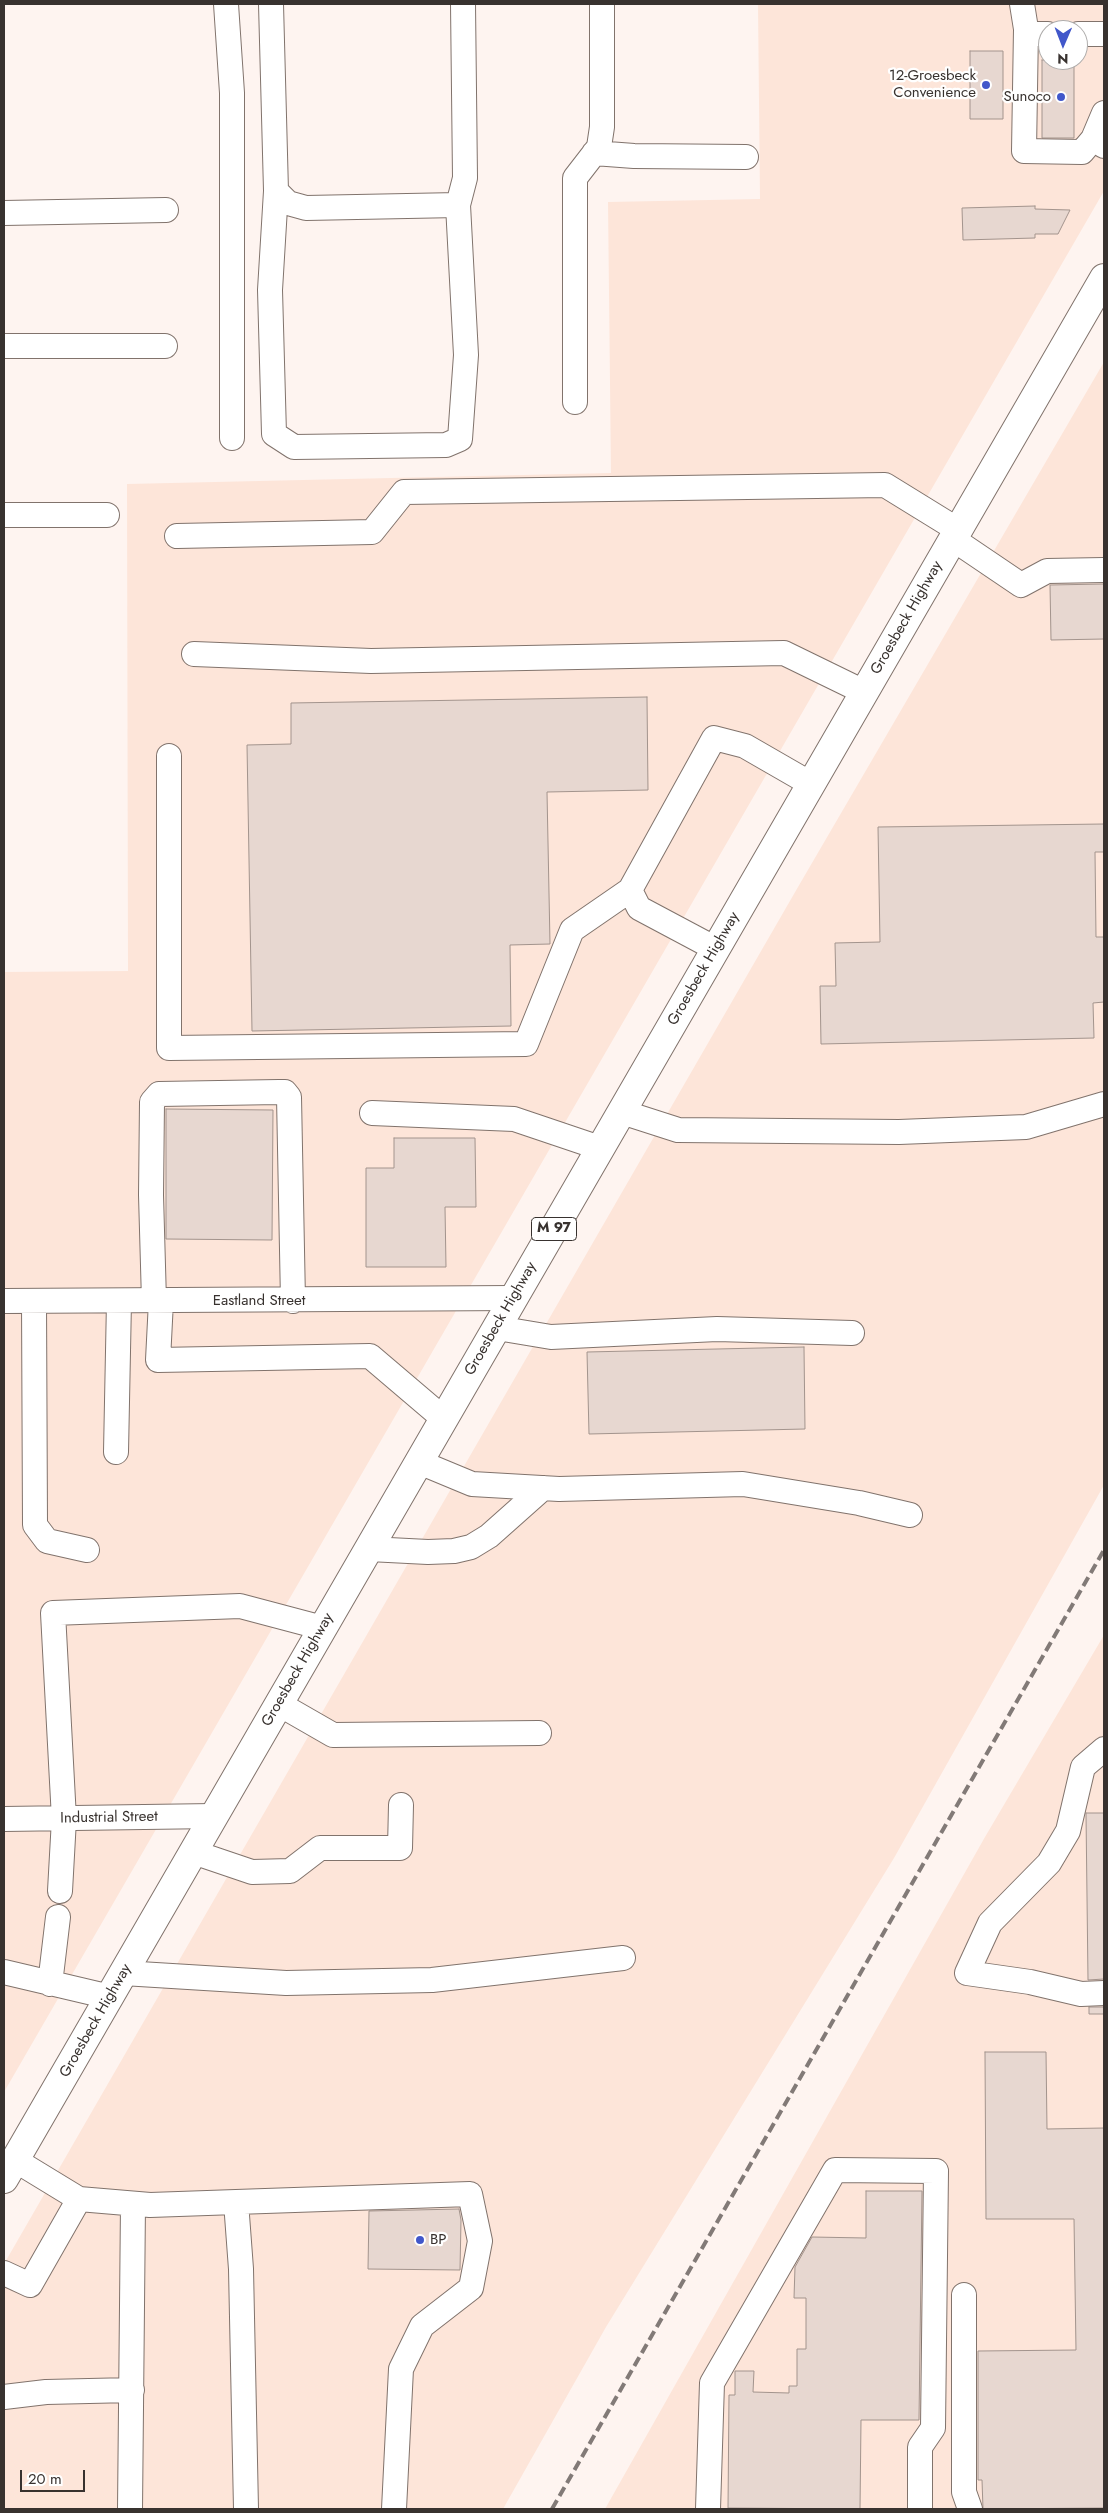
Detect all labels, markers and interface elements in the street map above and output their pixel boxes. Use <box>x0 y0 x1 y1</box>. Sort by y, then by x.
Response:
north arrow <box>1038 20 1088 70</box>
text: N <box>1057 49 1068 69</box>
place label: 12-Groesbeck Convenience <box>889 67 976 102</box>
marker: 12-Groesbeck Convenience <box>980 79 992 91</box>
place label: Sunoco <box>1003 88 1051 106</box>
marker: Sunoco <box>1055 91 1067 103</box>
street label: Groesbeck Highway <box>867 558 947 678</box>
street label: Groesbeck Highway <box>664 909 744 1029</box>
road number: M 97 <box>532 1218 576 1240</box>
street label: Groesbeck Highway <box>461 1259 541 1379</box>
street label: Eastland Street <box>213 1292 305 1310</box>
street label: Groesbeck Highway <box>258 1610 338 1730</box>
street label: Industrial Street <box>60 1808 158 1828</box>
street label: Groesbeck Highway <box>56 1961 136 2081</box>
place label: BP <box>430 2231 447 2249</box>
marker: BP <box>414 2234 426 2246</box>
scale bar <box>22 2460 88 2492</box>
text: 20 m <box>28 2468 62 2490</box>

